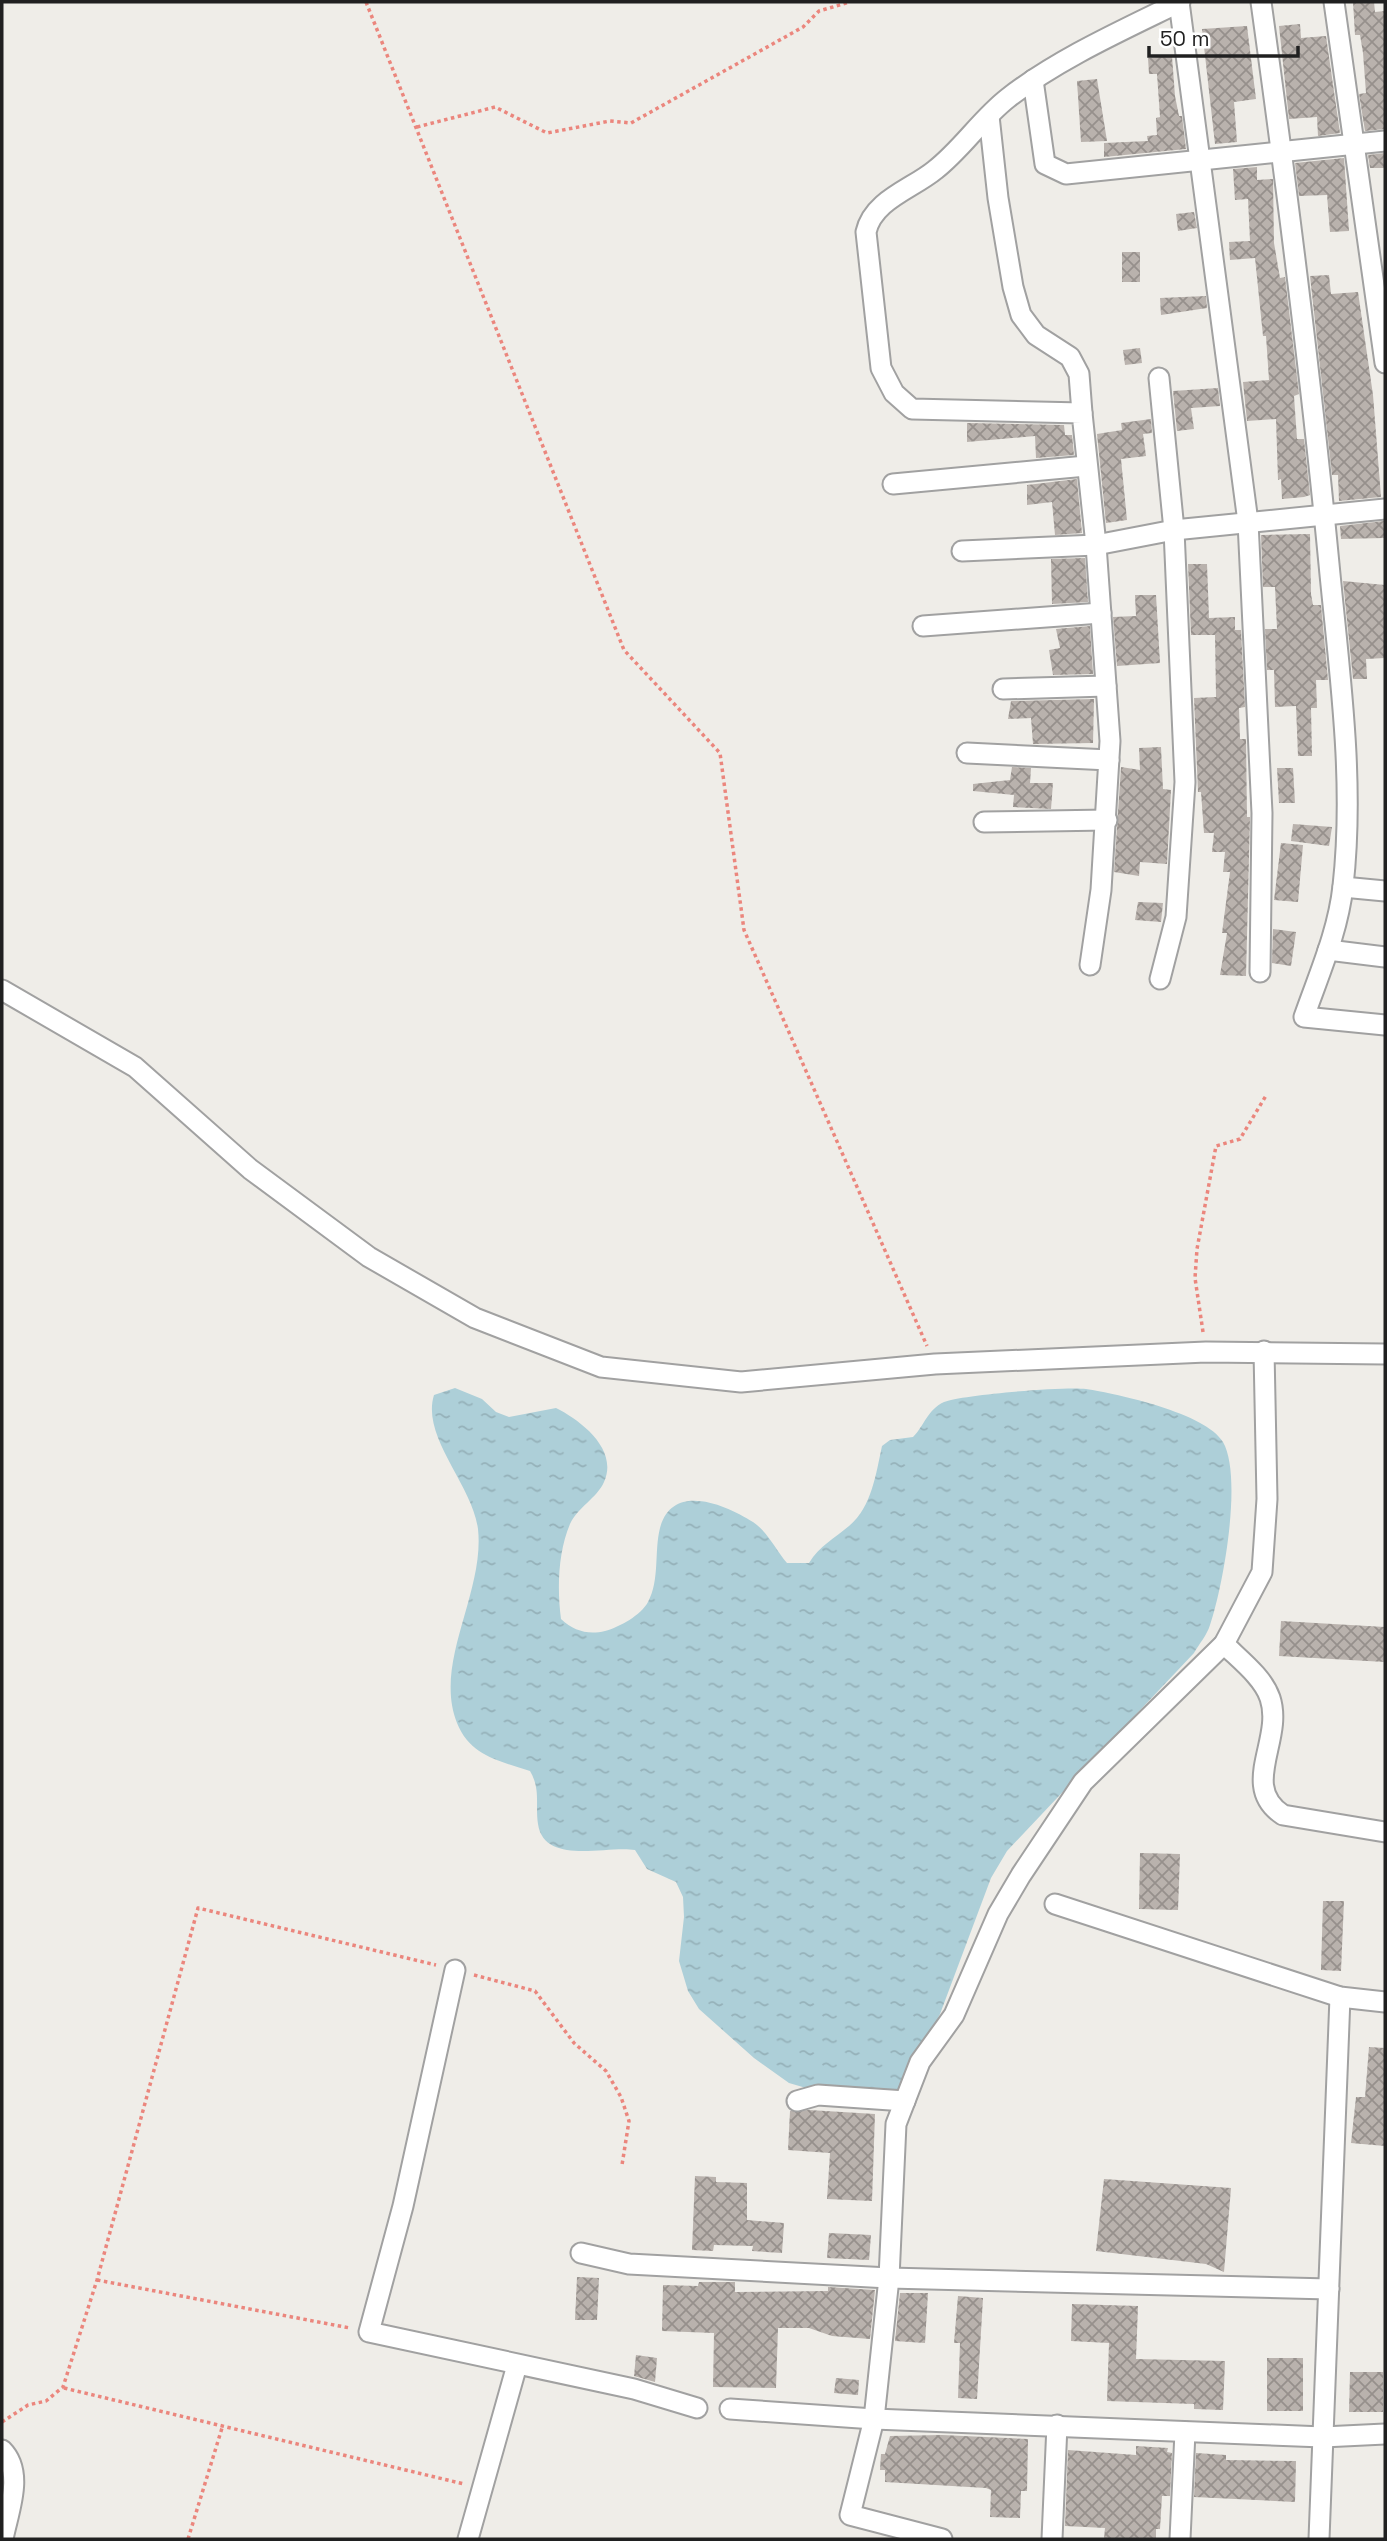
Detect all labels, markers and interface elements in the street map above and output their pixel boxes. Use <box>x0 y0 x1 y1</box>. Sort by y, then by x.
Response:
scale bar <box>1149 14 1298 58</box>
text: 50 m <box>1160 25 1210 52</box>

